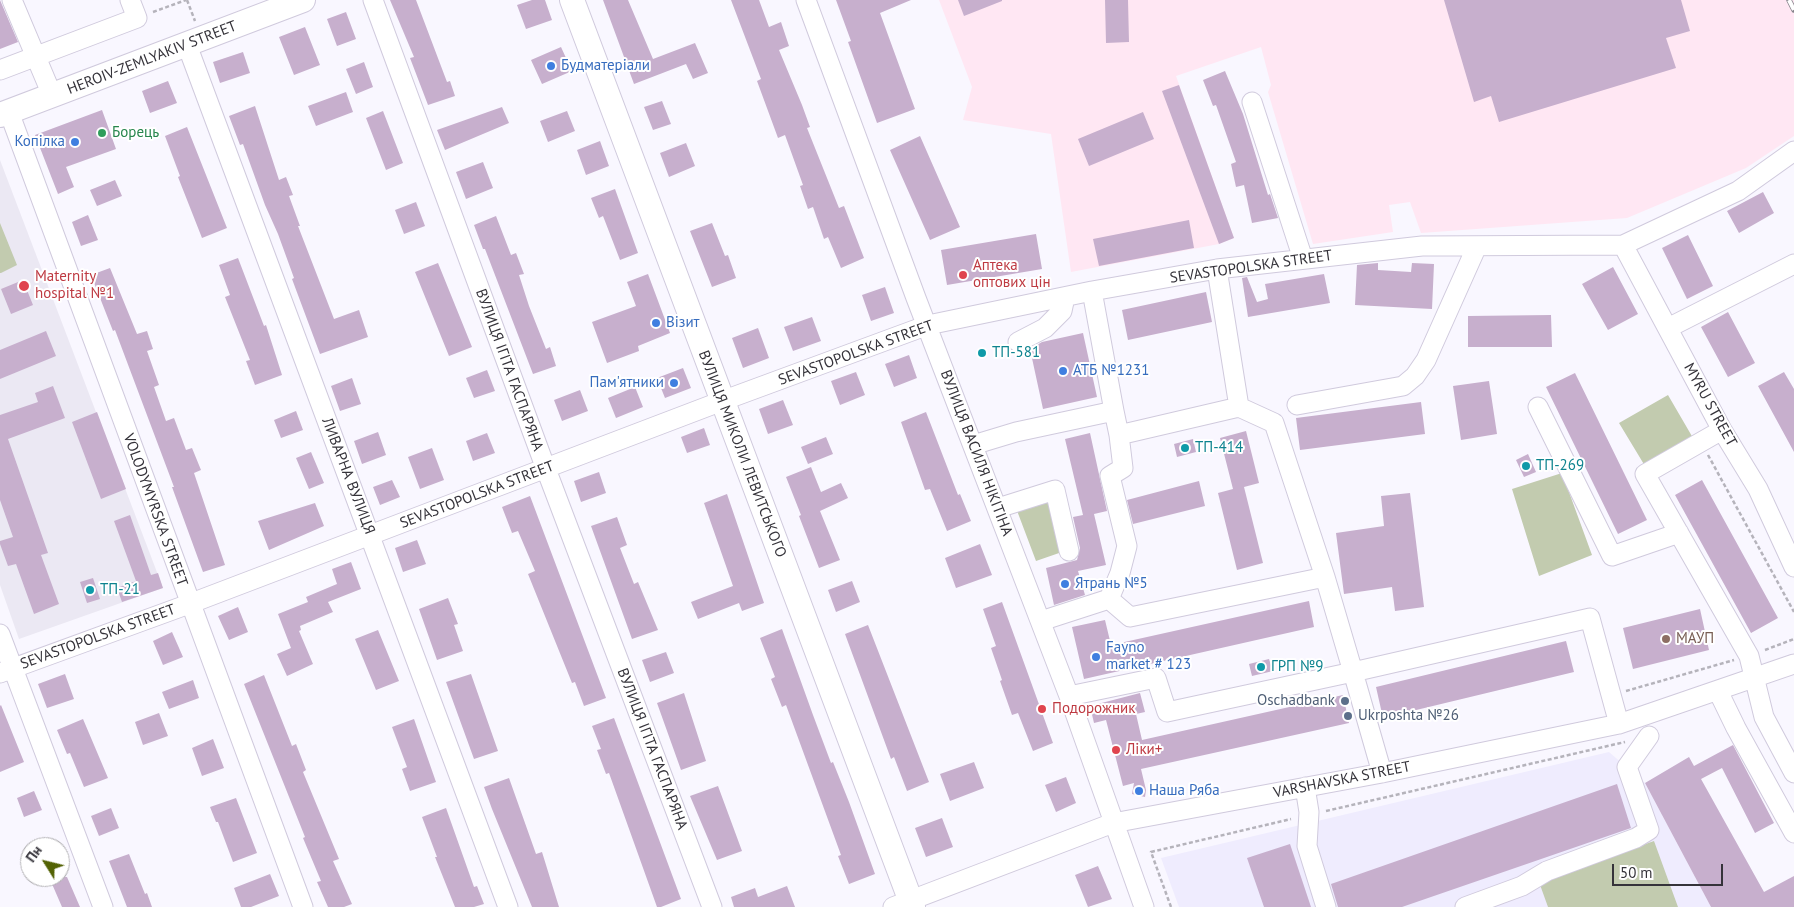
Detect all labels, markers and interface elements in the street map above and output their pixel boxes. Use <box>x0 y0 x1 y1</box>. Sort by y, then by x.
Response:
street label: HEROIV-ZEMLYAKIV STREET <box>65 17 239 99</box>
place label: Будматеріали <box>561 57 650 75</box>
marker: Будматеріали <box>545 60 557 72</box>
place label: Борець <box>112 124 159 142</box>
marker: Борець <box>96 127 108 139</box>
place label: Копілка <box>15 133 65 151</box>
marker: Копілка <box>69 136 81 148</box>
street label: SEVASTOPOLSKA STREET <box>1169 247 1333 287</box>
place label: Аптека оптових цін <box>973 257 1051 292</box>
place label: Maternity hospital №1 <box>35 268 114 303</box>
marker: Аптека оптових цін <box>957 269 969 281</box>
marker: Maternity hospital №1 <box>17 279 31 293</box>
street label: ВУЛИЦЯ ІГІТА ГАСПАРЯНА <box>471 286 547 454</box>
place label: Візит <box>666 314 700 332</box>
marker: Візит <box>650 317 662 329</box>
street label: SEVASTOPOLSKA STREET <box>776 317 936 389</box>
place label: ТП-581 <box>992 344 1040 362</box>
marker: ТП-581 <box>976 347 988 359</box>
street label: ВУЛИЦЯ МИКОЛИ ЛЕВИТСЬКОГО <box>694 348 790 560</box>
street label: MYRU STREET <box>1680 360 1740 450</box>
place label: АТБ №1231 <box>1073 362 1149 380</box>
marker: АТБ №1231 <box>1057 365 1069 377</box>
street label: ВУЛИЦЯ ВАСИЛЯ НІКІТІНА <box>936 367 1016 539</box>
place label: Пам'ятники <box>590 374 664 392</box>
marker: Пам'ятники <box>668 377 680 389</box>
street label: ЛИВАРНА ВУЛИЦЯ <box>317 415 379 537</box>
street label: VOLODYMYRSKA STREET <box>119 431 191 589</box>
place label: ТП-414 <box>1195 439 1243 457</box>
marker: ТП-414 <box>1179 442 1191 454</box>
street label: SEVASTOPOLSKA STREET <box>397 457 557 533</box>
place label: ТП-269 <box>1536 457 1584 475</box>
marker: ТП-269 <box>1520 460 1532 472</box>
place label: Ятрань №5 <box>1075 575 1148 593</box>
marker: Ятрань №5 <box>1059 578 1071 590</box>
place label: ТП-21 <box>100 581 140 599</box>
marker: ТП-21 <box>84 584 96 596</box>
street label: SEVASTOPOLSKA STREET <box>18 601 178 673</box>
place label: МАУП <box>1676 630 1714 648</box>
marker: МАУП <box>1660 633 1672 645</box>
place label: Fayno market # 123 <box>1106 639 1191 674</box>
marker: Fayno market # 123 <box>1090 651 1102 663</box>
place label: ГРП №9 <box>1271 658 1323 676</box>
marker: ГРП №9 <box>1255 661 1267 673</box>
street label: ВУЛИЦЯ ІГІТА ГАСПАРЯНА <box>613 666 691 832</box>
place label: Oschadbank <box>1257 692 1335 710</box>
marker: Oschadbank <box>1339 695 1351 707</box>
place label: Подорожник <box>1052 700 1135 718</box>
marker: Подорожник <box>1036 703 1048 715</box>
place label: Ukrposhta №26 <box>1358 707 1459 725</box>
marker: Ukrposhta №26 <box>1342 710 1354 722</box>
place label: Ліки+ <box>1126 741 1162 759</box>
marker: Ліки+ <box>1110 744 1122 756</box>
street label: VARSHAVSKA STREET <box>1272 758 1412 802</box>
place label: Наша Ряба <box>1149 782 1220 800</box>
marker: Наша Ряба <box>1133 785 1145 797</box>
north arrow <box>20 837 70 887</box>
text: Пн <box>22 842 46 866</box>
scale bar <box>1614 854 1725 886</box>
text: 50 m <box>1620 863 1653 882</box>

